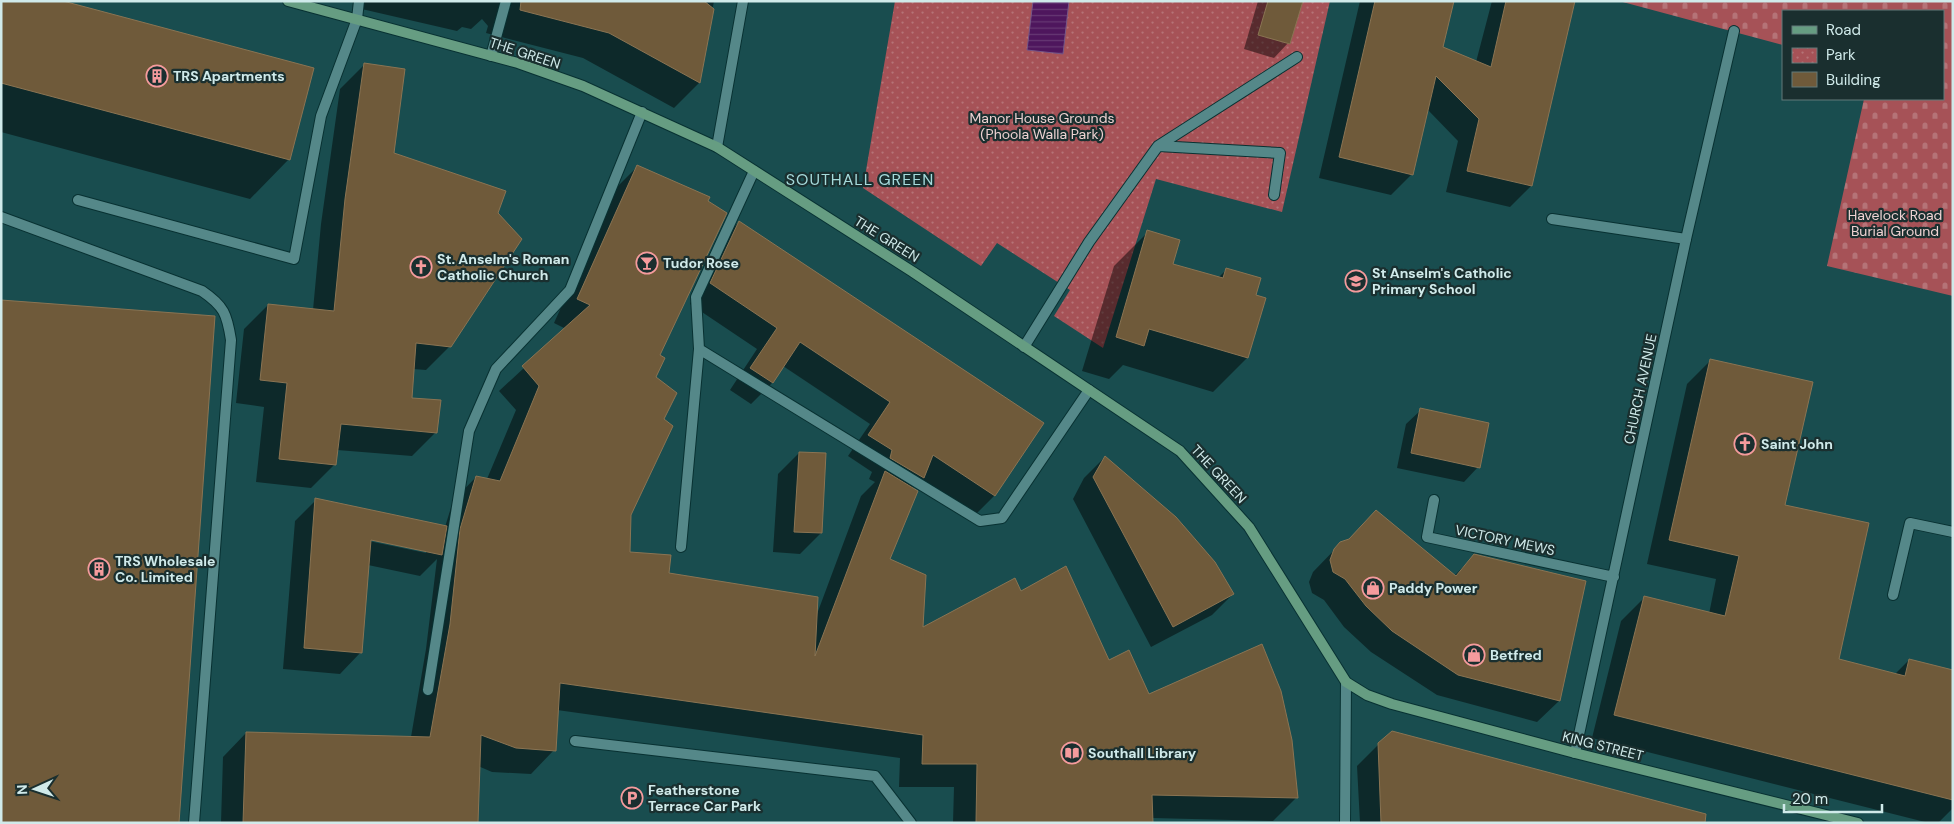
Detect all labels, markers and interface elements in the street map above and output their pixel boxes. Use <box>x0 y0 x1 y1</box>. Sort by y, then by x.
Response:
legend <box>1782 10 1944 100</box>
text: Road <box>1826 20 1861 40</box>
street label: THE GREEN <box>487 33 563 73</box>
text: Park <box>1826 45 1856 65</box>
building icon: TRS Apartments <box>145 64 169 88</box>
place label: TRS Apartments <box>173 67 285 85</box>
text: Building <box>1826 70 1881 90</box>
park label: Manor House Grounds (Phoola Walla Park) <box>970 109 1114 143</box>
district label: SOUTHALL GREEN <box>786 169 934 190</box>
park label: Havelock Road Burial Ground <box>1848 206 1942 240</box>
street label: THE GREEN <box>851 212 923 266</box>
place label: St. Anselm's Roman Catholic Church <box>437 250 569 284</box>
bar icon: Tudor Rose <box>635 251 659 275</box>
place label: Tudor Rose <box>663 254 739 272</box>
church icon: St. Anselm's Roman Catholic Church <box>409 255 433 279</box>
place label: St Anselm's Catholic Primary School <box>1372 264 1512 298</box>
school or university icon: St Anselm's Catholic Primary School <box>1344 269 1368 293</box>
street label: CHURCH AVENUE <box>1620 332 1660 446</box>
church icon: Saint John <box>1733 432 1757 456</box>
place label: Saint John <box>1761 435 1833 453</box>
street label: THE GREEN <box>1187 441 1251 507</box>
street label: VICTORY MEWS <box>1453 521 1557 559</box>
place label: TRS Wholesale Co. Limited <box>115 552 215 586</box>
building icon: TRS Wholesale Co. Limited <box>87 557 111 581</box>
shop icon: Paddy Power <box>1361 576 1385 600</box>
place label: Paddy Power <box>1389 579 1478 597</box>
shop icon: Betfred <box>1462 643 1486 667</box>
place label: Betfred <box>1490 646 1542 664</box>
street label: KING STREET <box>1560 727 1646 765</box>
library icon: Southall Library <box>1060 741 1084 765</box>
place label: Southall Library <box>1088 744 1197 762</box>
north arrow <box>10 764 60 814</box>
place label: Featherstone Terrace Car Park <box>648 781 761 815</box>
scale bar <box>1784 782 1882 814</box>
text: N <box>13 784 31 795</box>
parking icon: Featherstone Terrace Car Park <box>620 786 644 810</box>
text: 20 m <box>1792 789 1828 809</box>

